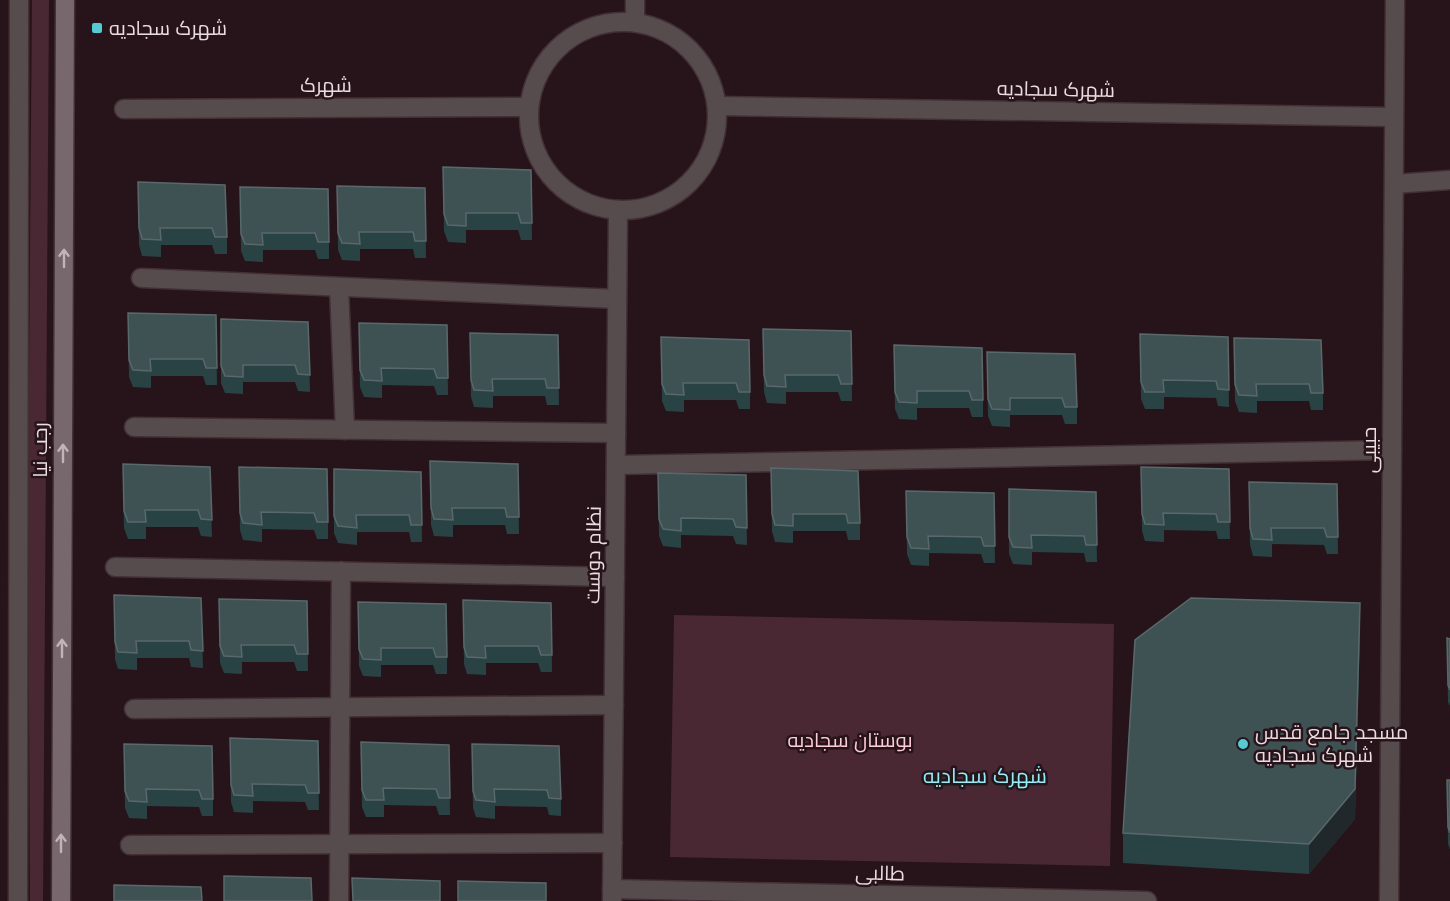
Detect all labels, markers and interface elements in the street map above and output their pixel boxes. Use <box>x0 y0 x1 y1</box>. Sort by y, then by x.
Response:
place label: شهرک سجادیه <box>109 17 227 41</box>
marker: شهرک سجادیه <box>90 21 104 35</box>
street label: شهرک <box>300 74 352 98</box>
street label: شهرک سجادیه <box>997 77 1115 103</box>
one-way arrow <box>58 248 70 268</box>
street label: رجب نیا <box>29 422 52 478</box>
street label: حبیبی <box>1358 427 1382 473</box>
one-way arrow <box>57 443 69 463</box>
street label: نظام دوست <box>581 506 608 604</box>
one-way arrow <box>56 638 68 658</box>
place label: مسجد جامع قدس شهرک سجادیه <box>1255 721 1408 768</box>
park label: بوستان سجادیه <box>787 729 913 753</box>
marker: مسجد جامع قدس شهرک سجادیه <box>1236 737 1250 751</box>
district label: شهرک سجادیه <box>923 764 1047 789</box>
one-way arrow <box>55 833 67 853</box>
street label: طالبی <box>855 862 905 886</box>

